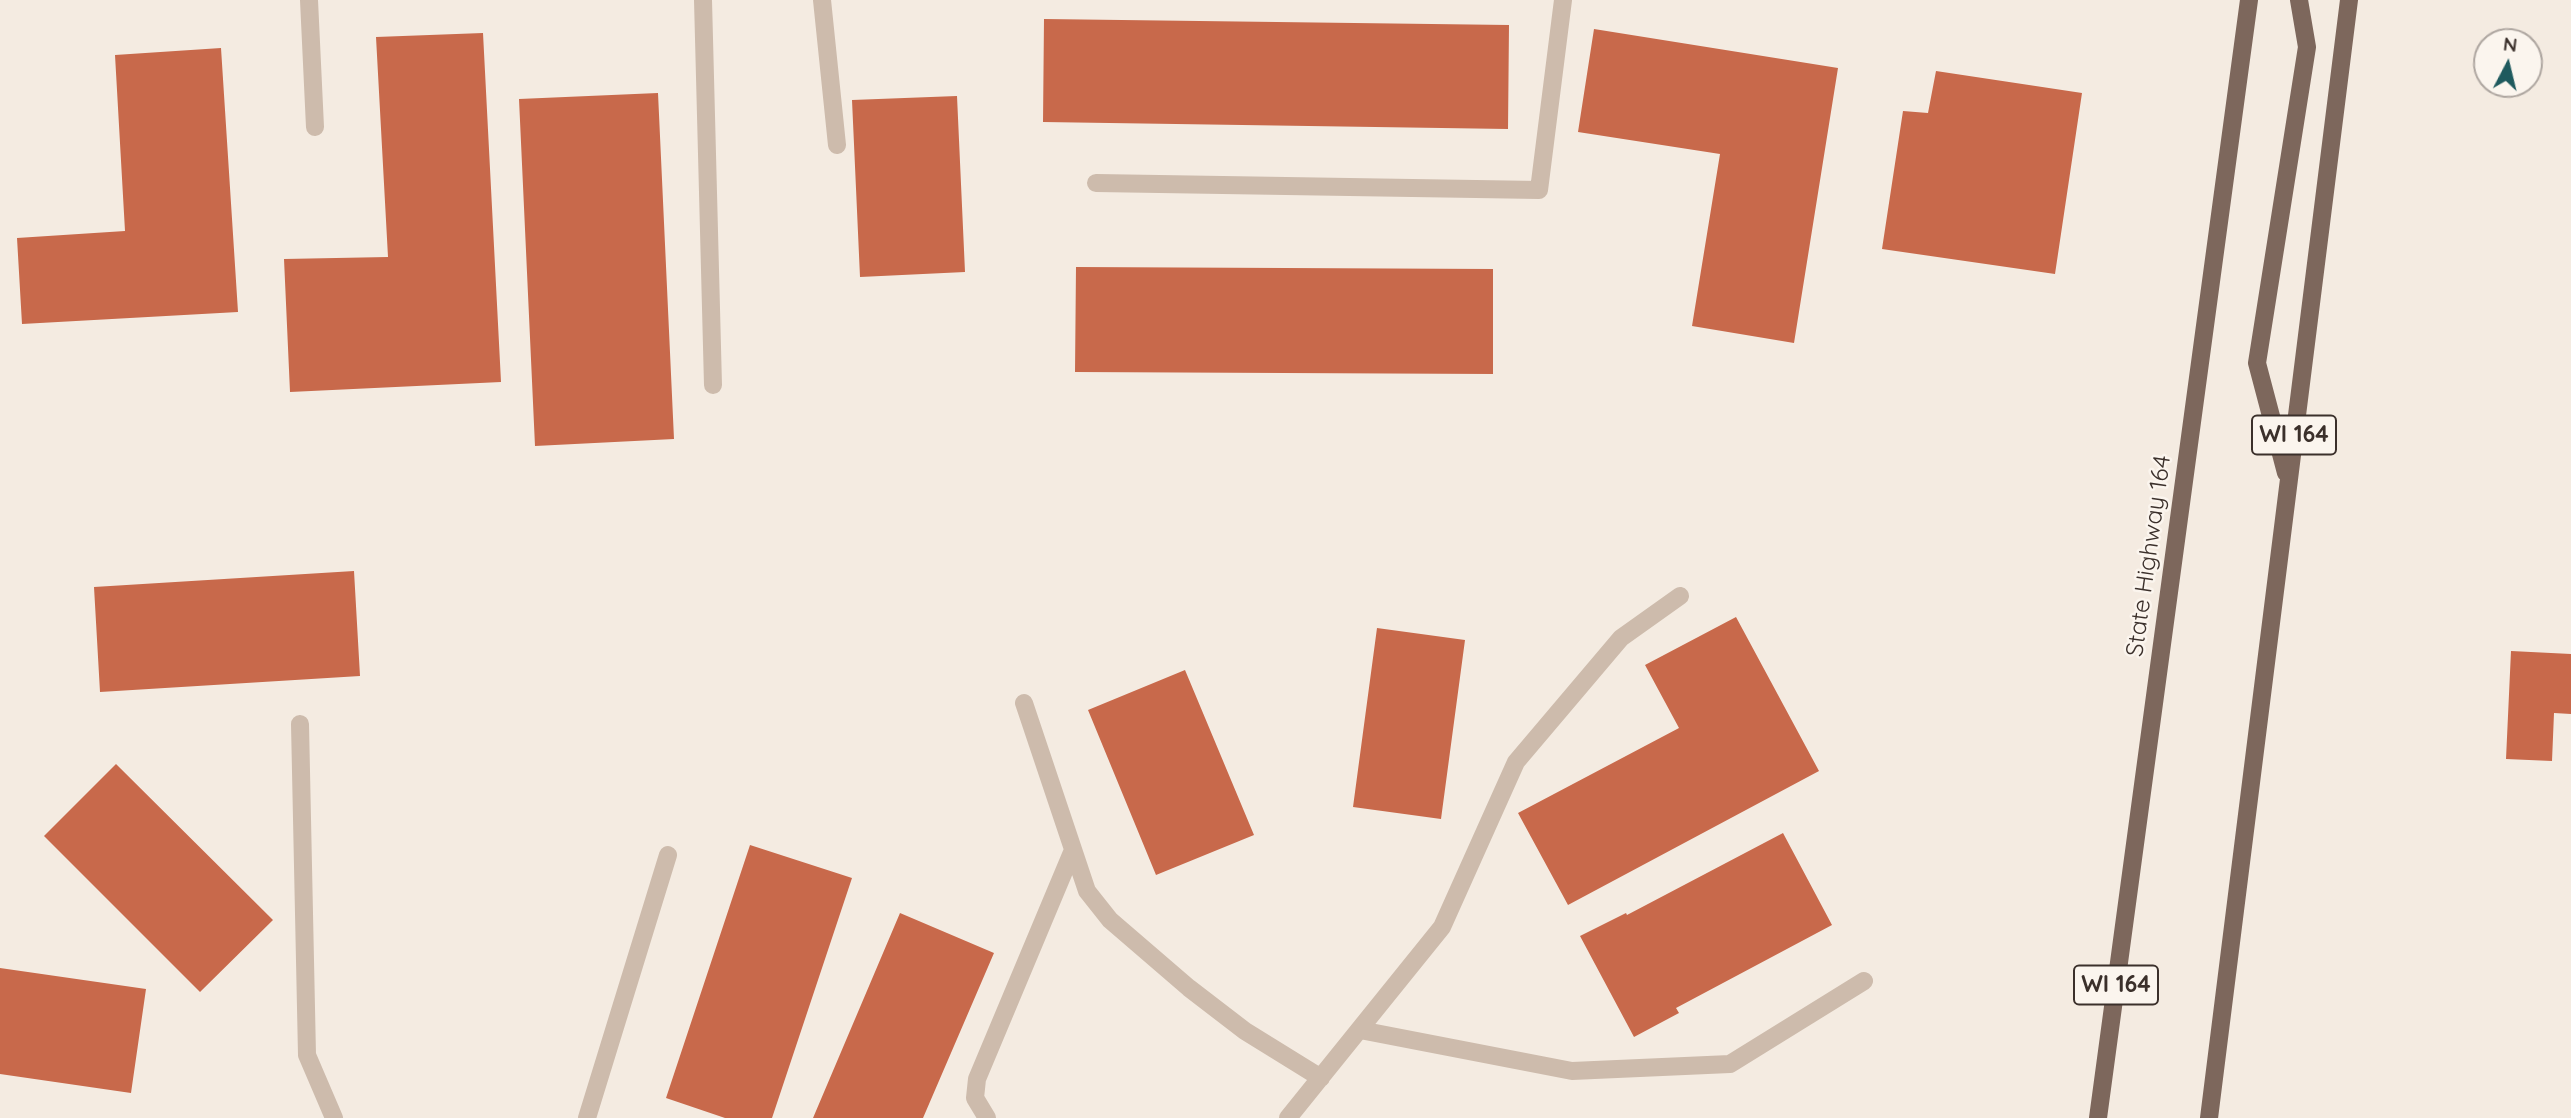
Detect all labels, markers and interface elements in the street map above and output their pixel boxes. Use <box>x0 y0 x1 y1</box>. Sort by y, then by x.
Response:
north arrow <box>2473 28 2543 98</box>
text: N <box>2502 31 2519 57</box>
road number: WI 164 <box>2252 416 2336 454</box>
street label: State Highway 164 <box>2121 453 2177 659</box>
road number: WI 164 <box>2074 966 2158 1004</box>

